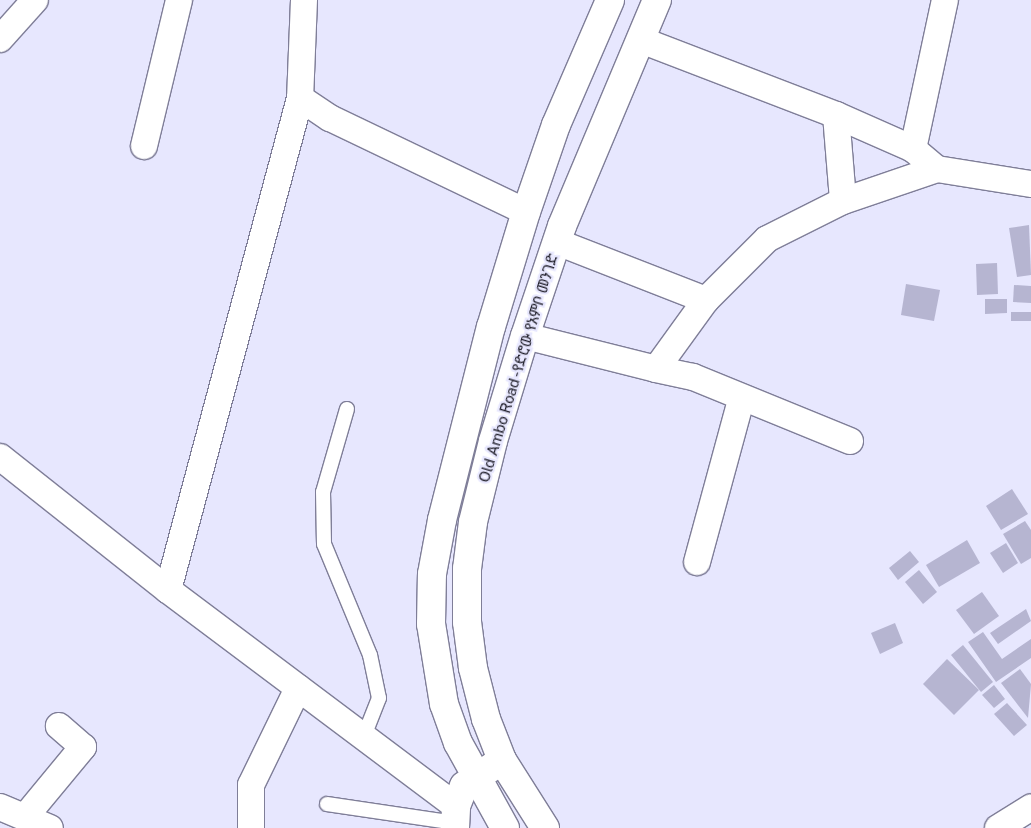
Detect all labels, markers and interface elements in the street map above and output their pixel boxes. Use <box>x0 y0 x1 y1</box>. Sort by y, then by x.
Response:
street label: Old Ambo Road -የድሮው የአምቦ መንገድ <box>474 251 562 485</box>

